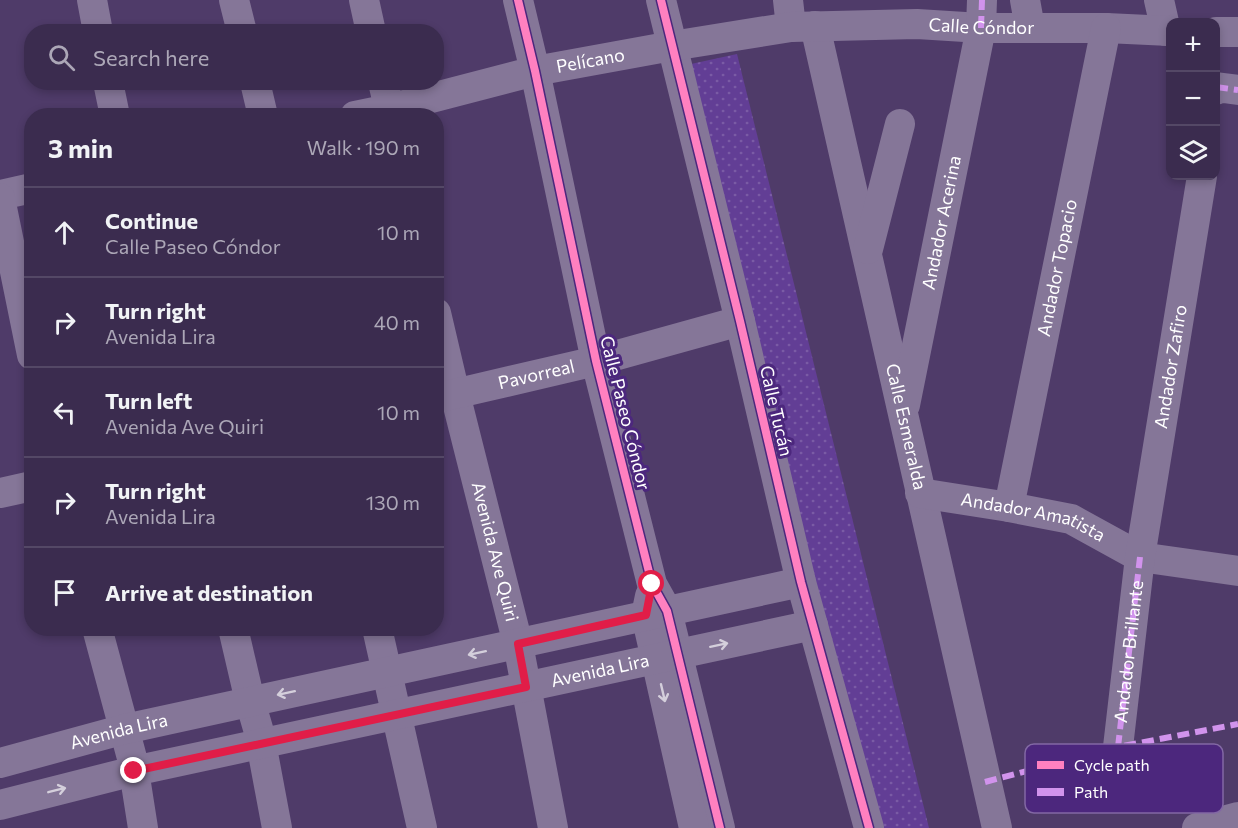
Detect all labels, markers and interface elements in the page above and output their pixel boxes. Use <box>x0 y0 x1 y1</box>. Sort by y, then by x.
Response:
street label: Calle Cóndor <box>928 13 1034 38</box>
map controls <box>1166 18 1220 180</box>
button: + <box>1166 18 1220 72</box>
search box <box>24 24 444 90</box>
icon: search <box>45 41 78 74</box>
street label: Pelícano <box>554 43 626 77</box>
text: Search here <box>93 44 209 71</box>
button: − <box>1166 72 1220 126</box>
button: layers <box>1166 126 1220 180</box>
text: 3 min <box>48 132 113 163</box>
text: Walk · 190 m <box>307 135 420 159</box>
street label: Andador Acerina <box>917 153 965 292</box>
street label: Andador Topacio <box>1032 197 1081 338</box>
text: Continue <box>105 207 198 234</box>
icon: ahead <box>48 216 81 249</box>
text: 10 m <box>377 220 420 244</box>
text: Calle Paseo Cóndor <box>105 234 281 258</box>
text: Turn right <box>105 297 206 324</box>
street label: Andador Zafiro <box>1149 303 1191 430</box>
icon: right <box>48 306 81 339</box>
text: 40 m <box>374 310 420 334</box>
text: Avenida Lira <box>105 324 216 348</box>
street label: Calle Paseo Cóndor <box>596 333 656 492</box>
street label: Pavorreal <box>496 354 576 393</box>
street label: Calle Esmeralda <box>882 361 932 492</box>
street label: Calle Tucán <box>756 363 798 458</box>
text: Turn left <box>105 387 192 414</box>
icon: left <box>48 396 81 429</box>
text: 10 m <box>377 400 420 424</box>
text: Avenida Ave Quiri <box>105 414 264 438</box>
text: Turn right <box>105 477 206 504</box>
street label: Avenida Ave Quiri <box>468 479 524 624</box>
icon: right <box>48 486 81 519</box>
street label: Andador Amatista <box>959 488 1109 546</box>
text: 130 m <box>366 490 420 514</box>
text: Avenida Lira <box>105 504 216 528</box>
route start <box>638 570 664 596</box>
icon: arrive <box>48 576 81 609</box>
text: Arrive at destination <box>105 579 313 606</box>
street label: Andador Brillante <box>1109 579 1147 724</box>
one-way arrow <box>709 639 728 650</box>
one-way arrow <box>468 648 487 659</box>
street label: Avenida Lira <box>549 649 651 691</box>
one-way arrow <box>658 683 670 702</box>
one-way arrow <box>277 688 296 699</box>
street label: Avenida Lira <box>67 708 169 753</box>
legend <box>1025 744 1223 813</box>
text: Cycle path <box>1074 755 1150 774</box>
route end <box>120 757 146 783</box>
text: Path <box>1074 782 1108 801</box>
one-way arrow <box>47 784 66 796</box>

